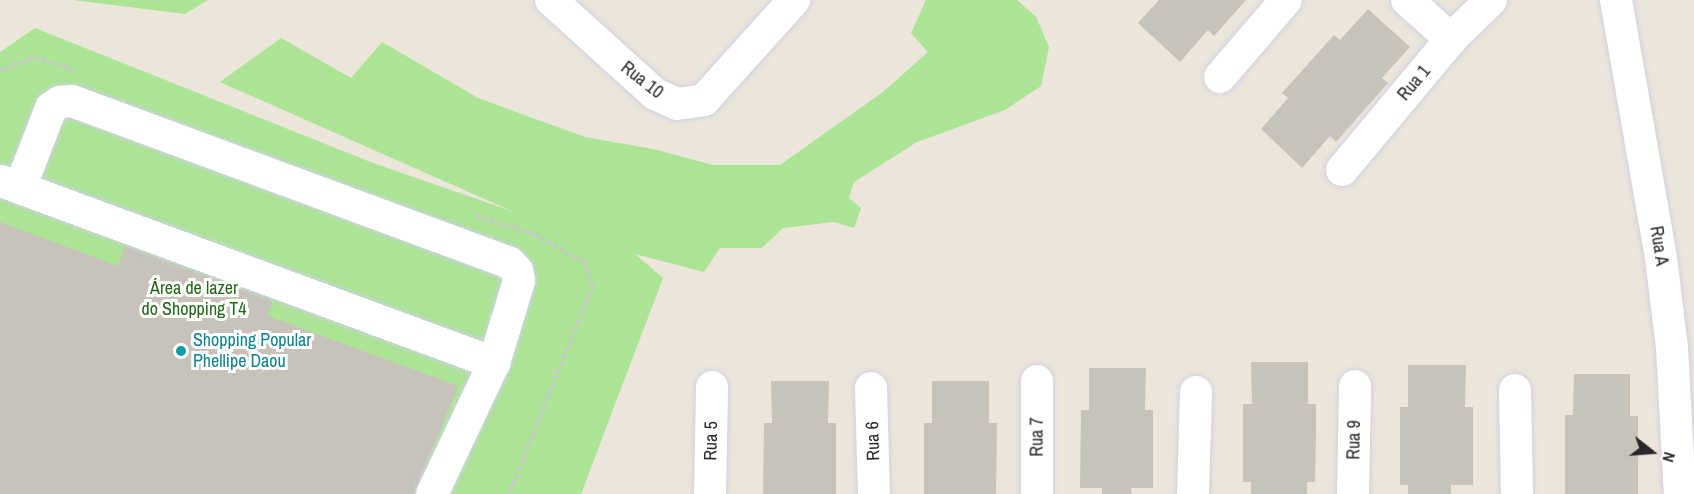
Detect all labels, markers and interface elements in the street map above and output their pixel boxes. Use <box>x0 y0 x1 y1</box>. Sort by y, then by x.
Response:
street label: Rua 10 <box>617 57 667 103</box>
street label: Rua 1 <box>1393 61 1435 105</box>
street label: Rua A <box>1645 224 1673 268</box>
park label: Área de lazer do Shopping T4 <box>141 278 247 320</box>
place label: Shopping Popular Phellipe Daou <box>193 330 311 372</box>
marker: Shopping Popular Phellipe Daou <box>174 344 188 358</box>
street label: Rua 7 <box>1026 417 1048 457</box>
street label: Rua 9 <box>1343 420 1365 460</box>
street label: Rua 5 <box>700 421 722 461</box>
street label: Rua 6 <box>862 421 884 461</box>
north arrow <box>1622 422 1682 482</box>
text: N <box>1657 450 1681 465</box>

